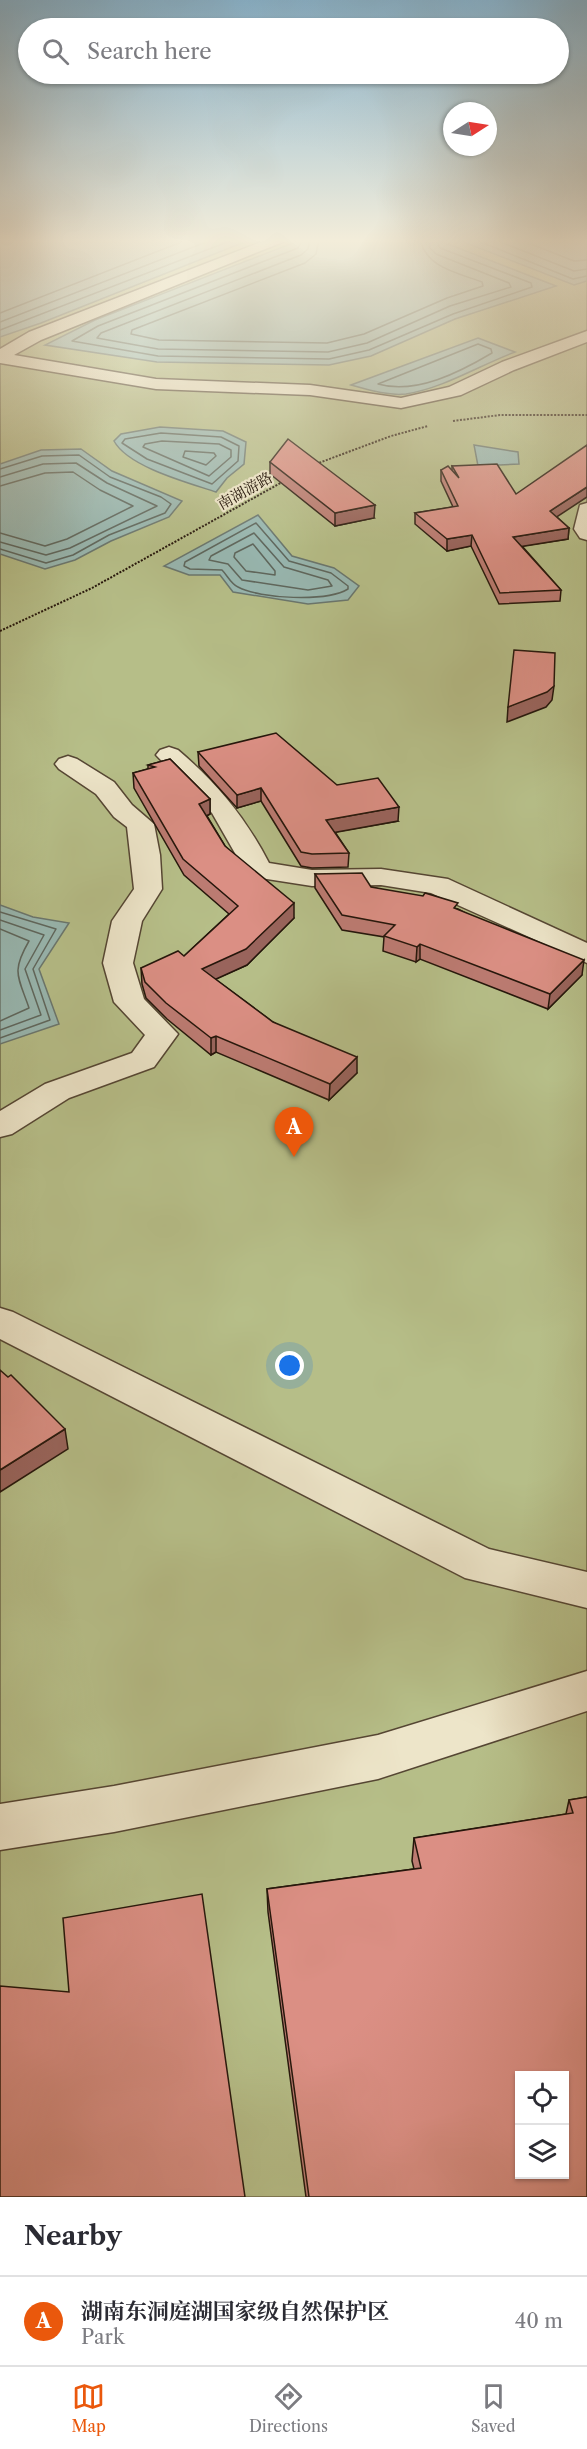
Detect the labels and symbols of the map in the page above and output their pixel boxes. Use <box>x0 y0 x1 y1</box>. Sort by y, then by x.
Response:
north arrow <box>443 102 497 156</box>
street label: 南湖游路 <box>214 468 276 513</box>
pin: A <box>274 1108 314 1157</box>
your location <box>275 1351 304 1380</box>

